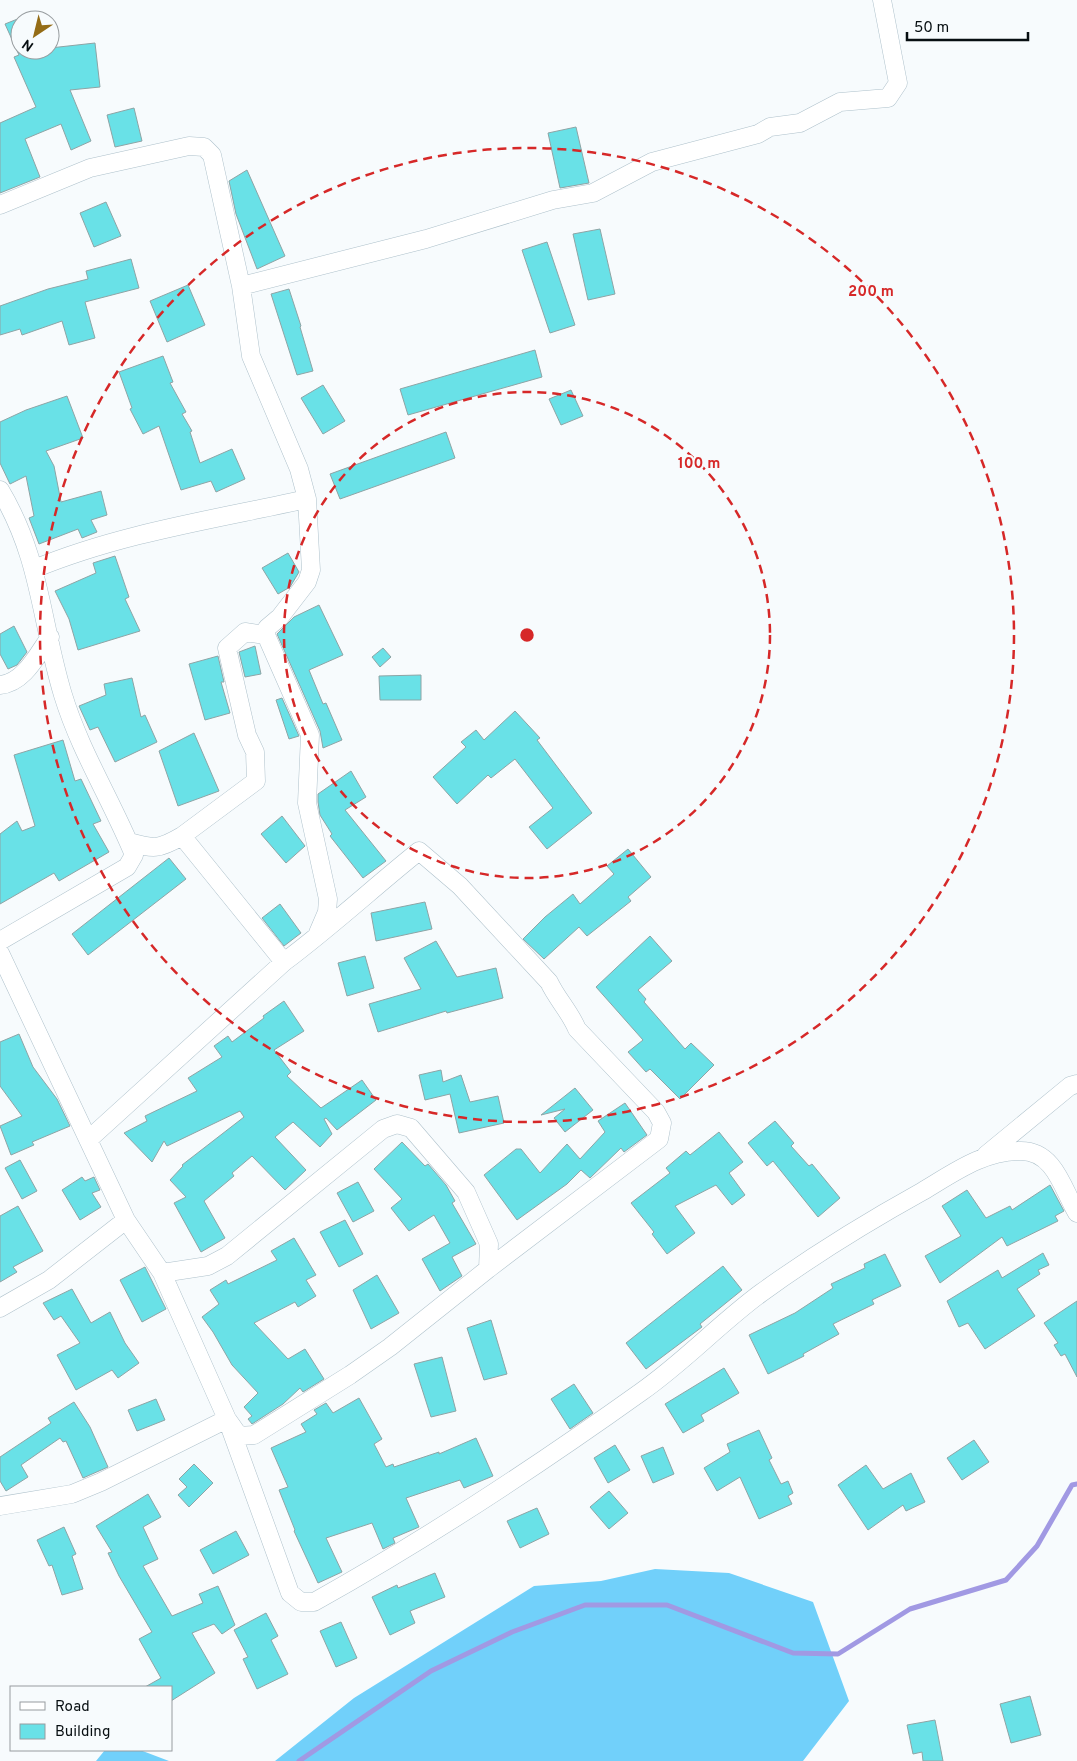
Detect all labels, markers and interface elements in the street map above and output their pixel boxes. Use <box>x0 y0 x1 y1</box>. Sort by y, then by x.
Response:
north arrow <box>10 10 60 60</box>
scale bar <box>907 10 1028 42</box>
text: 50 m <box>914 19 949 38</box>
text: N <box>19 35 37 54</box>
text: 200 m <box>848 283 894 302</box>
text: 100 m <box>678 455 720 474</box>
centre of rings <box>518 626 536 644</box>
legend <box>10 1686 172 1751</box>
text: Road <box>55 1698 90 1717</box>
text: Building <box>55 1723 110 1742</box>

